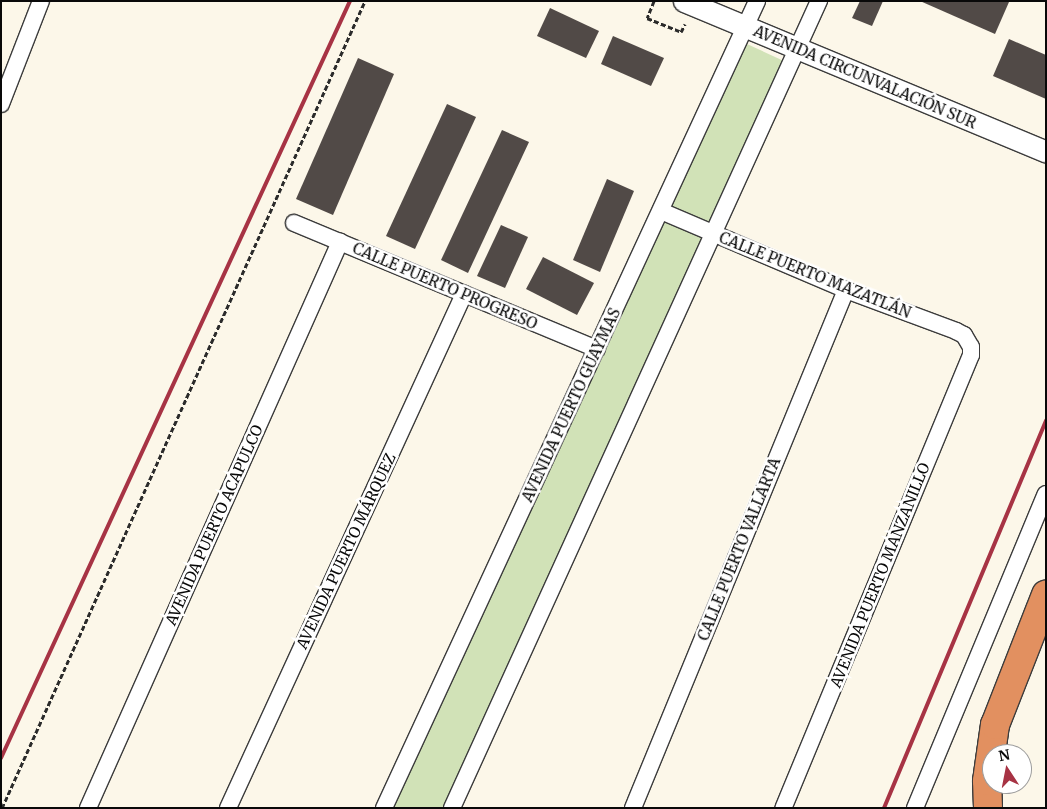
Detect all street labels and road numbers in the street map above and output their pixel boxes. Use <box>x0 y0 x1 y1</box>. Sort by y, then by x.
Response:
street label: AVENIDA CIRCUNVALACIÓN SUR <box>751 22 979 132</box>
street label: CALLE PUERTO MAZATLÁN <box>717 228 913 322</box>
street label: CALLE PUERTO PROGRESO <box>350 239 540 333</box>
street label: AVENIDA PUERTO GUAYMAS <box>518 305 624 505</box>
street label: AVENIDA PUERTO ACAPULCO <box>162 422 266 628</box>
street label: AVENIDA PUERTO MÁRQUEZ <box>293 450 399 652</box>
street label: CALLE PUERTO VALLARTA <box>694 455 784 643</box>
street label: AVENIDA PUERTO MANZANILLO <box>827 460 933 690</box>

